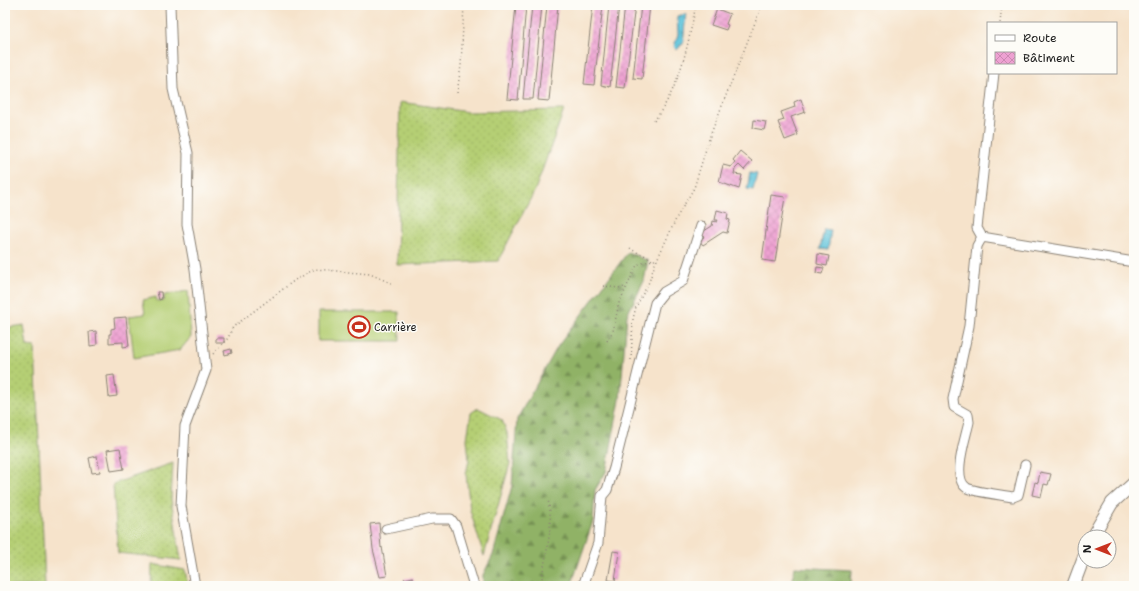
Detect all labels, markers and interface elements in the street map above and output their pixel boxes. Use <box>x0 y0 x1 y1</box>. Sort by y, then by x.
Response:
legend <box>987 22 1117 74</box>
text: Route <box>1023 30 1057 46</box>
text: Bâtiment <box>1023 50 1075 66</box>
sports icon: Carrière <box>346 314 372 340</box>
place label: Carrière <box>374 320 417 335</box>
north arrow <box>1077 529 1117 569</box>
text: N <box>1080 544 1095 553</box>

